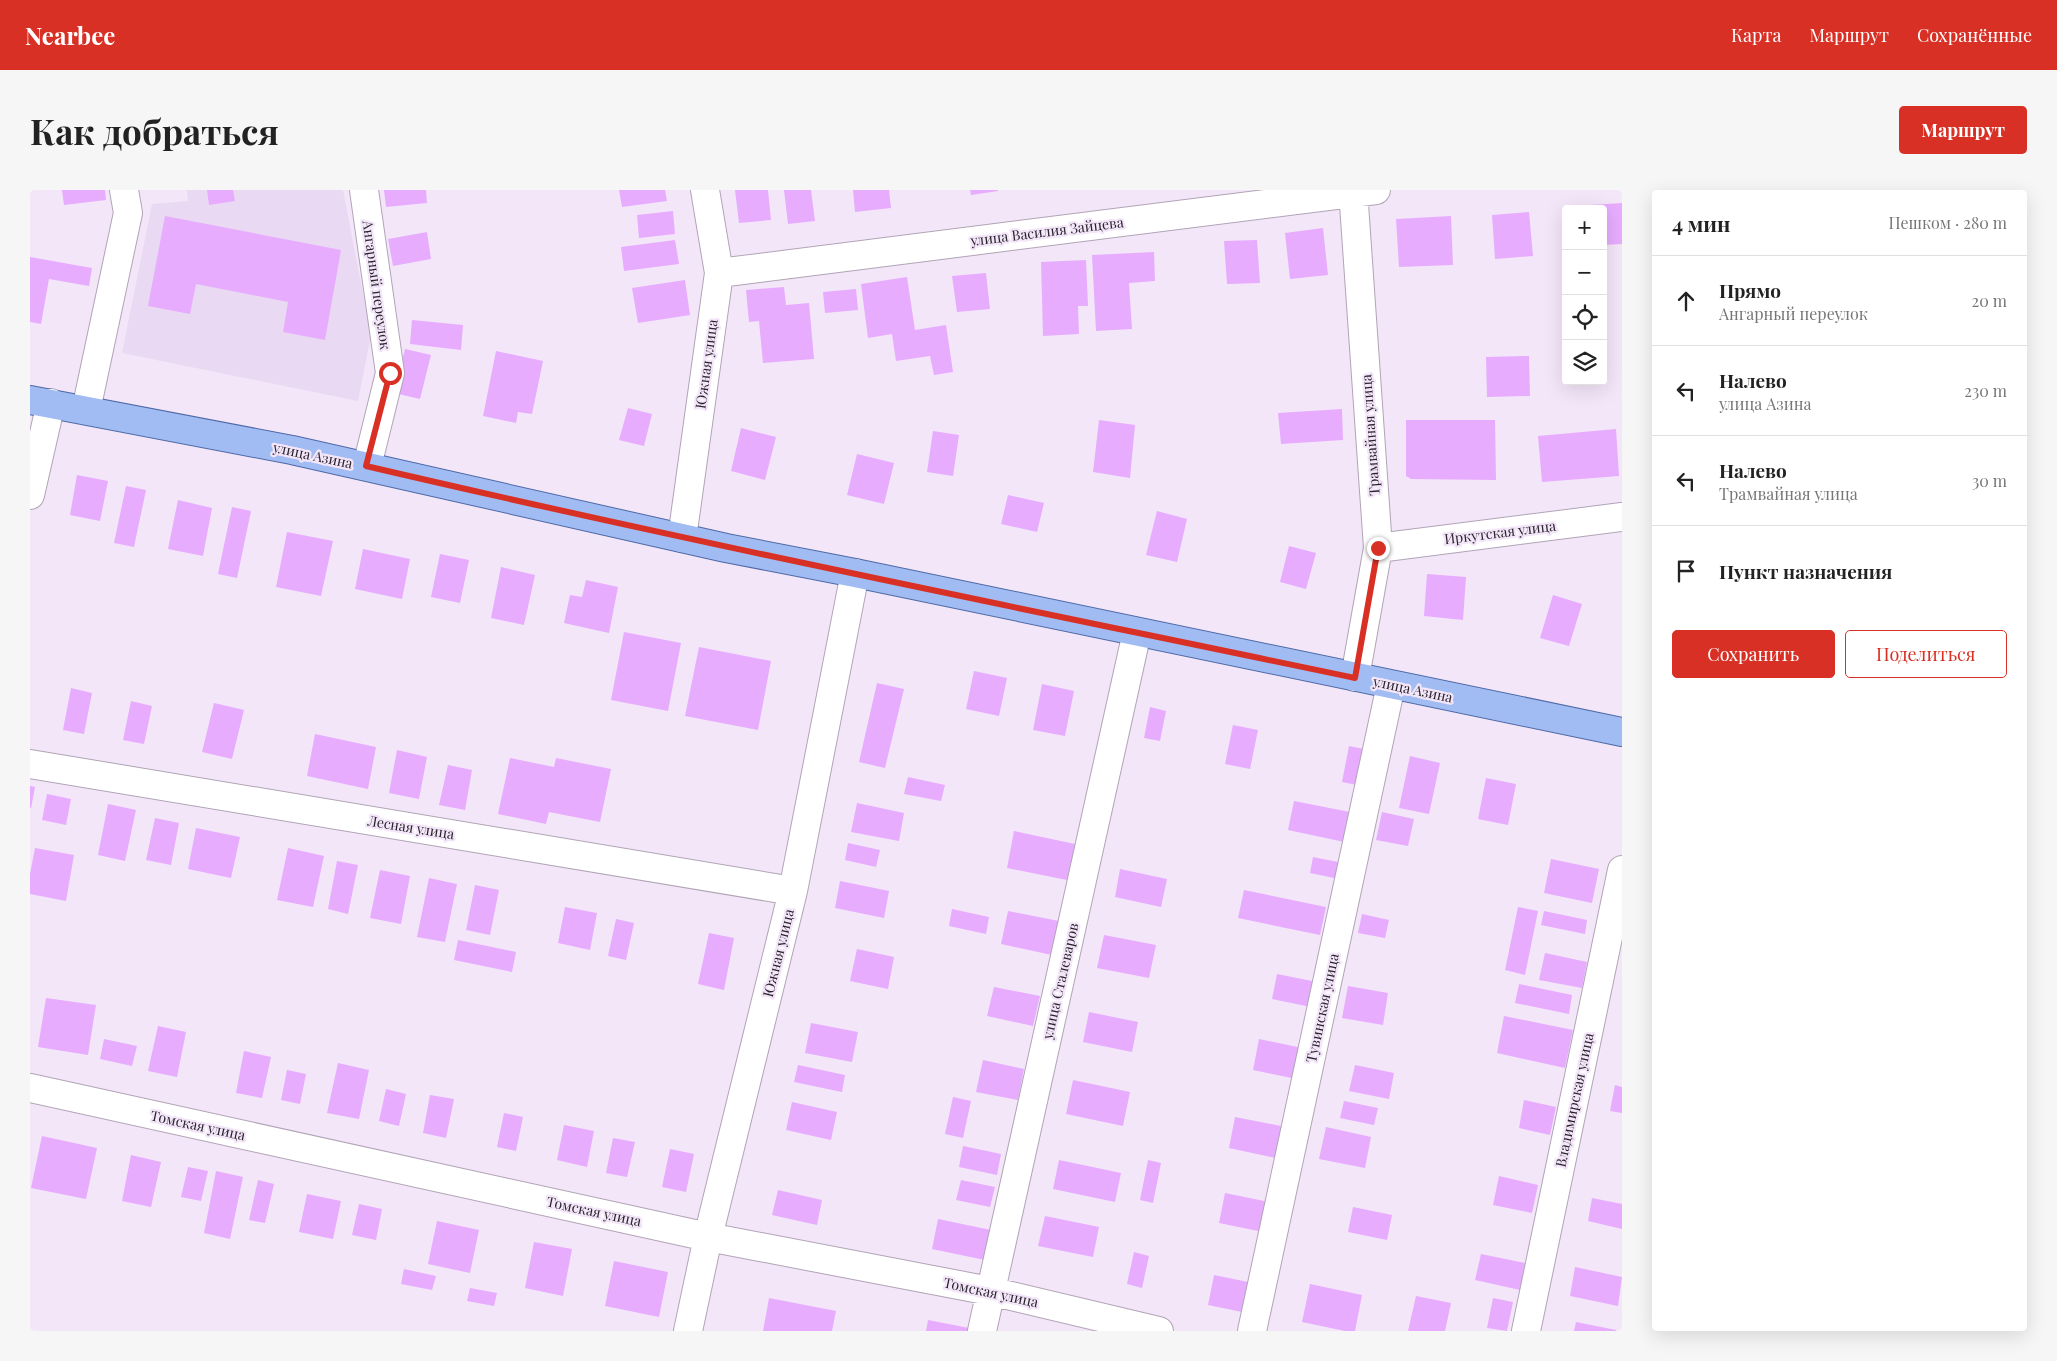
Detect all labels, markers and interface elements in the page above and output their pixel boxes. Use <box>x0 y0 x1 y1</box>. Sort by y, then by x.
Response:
text: Nearbee <box>25 19 115 51</box>
text: Карта <box>1731 23 1781 47</box>
text: Маршрут <box>1809 23 1889 47</box>
text: Сохранённые <box>1917 23 2032 47</box>
button: Маршрут <box>1899 106 2027 154</box>
text: Как добраться <box>30 107 279 154</box>
map controls <box>1562 205 1607 385</box>
button: + <box>1562 205 1607 250</box>
text: 4 мин <box>1672 209 1731 237</box>
street label: улица Василия Зайцева <box>968 212 1125 250</box>
text: Пешком · 280 m <box>1889 212 2007 233</box>
street label: Ангарный переулок <box>358 218 395 351</box>
button: − <box>1562 250 1607 295</box>
text: Прямо <box>1719 277 1781 303</box>
icon: ahead <box>1672 287 1700 315</box>
text: 20 m <box>1972 290 2007 311</box>
button: locate <box>1562 295 1607 340</box>
text: Ангарный переулок <box>1719 303 1868 324</box>
street label: Южная улица <box>690 318 722 410</box>
button: layers <box>1562 340 1607 385</box>
route start <box>379 362 402 385</box>
text: Налево <box>1719 367 1787 393</box>
street label: Трамвайная улица <box>1356 374 1384 496</box>
icon: left <box>1672 377 1700 405</box>
text: 230 m <box>1964 380 2007 401</box>
text: улица Азина <box>1719 393 1812 414</box>
street label: улица Азина <box>270 437 355 473</box>
text: Налево <box>1719 457 1787 483</box>
icon: left <box>1672 467 1700 495</box>
text: 30 m <box>1972 470 2007 491</box>
text: Трамвайная улица <box>1719 483 1858 504</box>
street label: Иркутская улица <box>1443 516 1557 548</box>
route end <box>1367 537 1390 560</box>
icon: arrive <box>1672 557 1700 585</box>
text: Пункт назначения <box>1719 558 1892 584</box>
button: Сохранить <box>1672 630 1835 678</box>
button: Поделиться <box>1845 630 2007 678</box>
street label: улица Азина <box>1370 671 1455 707</box>
street label: Лесная улица <box>365 811 456 843</box>
street label: Южная улица <box>758 907 798 999</box>
street label: улица Сталеваров <box>1037 921 1083 1042</box>
street label: Тувинская улица <box>1301 952 1343 1064</box>
street label: Владимирская улица <box>1550 1031 1598 1169</box>
street label: Томская улица <box>149 1106 247 1144</box>
street label: Томская улица <box>545 1192 643 1230</box>
street label: Томская улица <box>942 1273 1040 1311</box>

